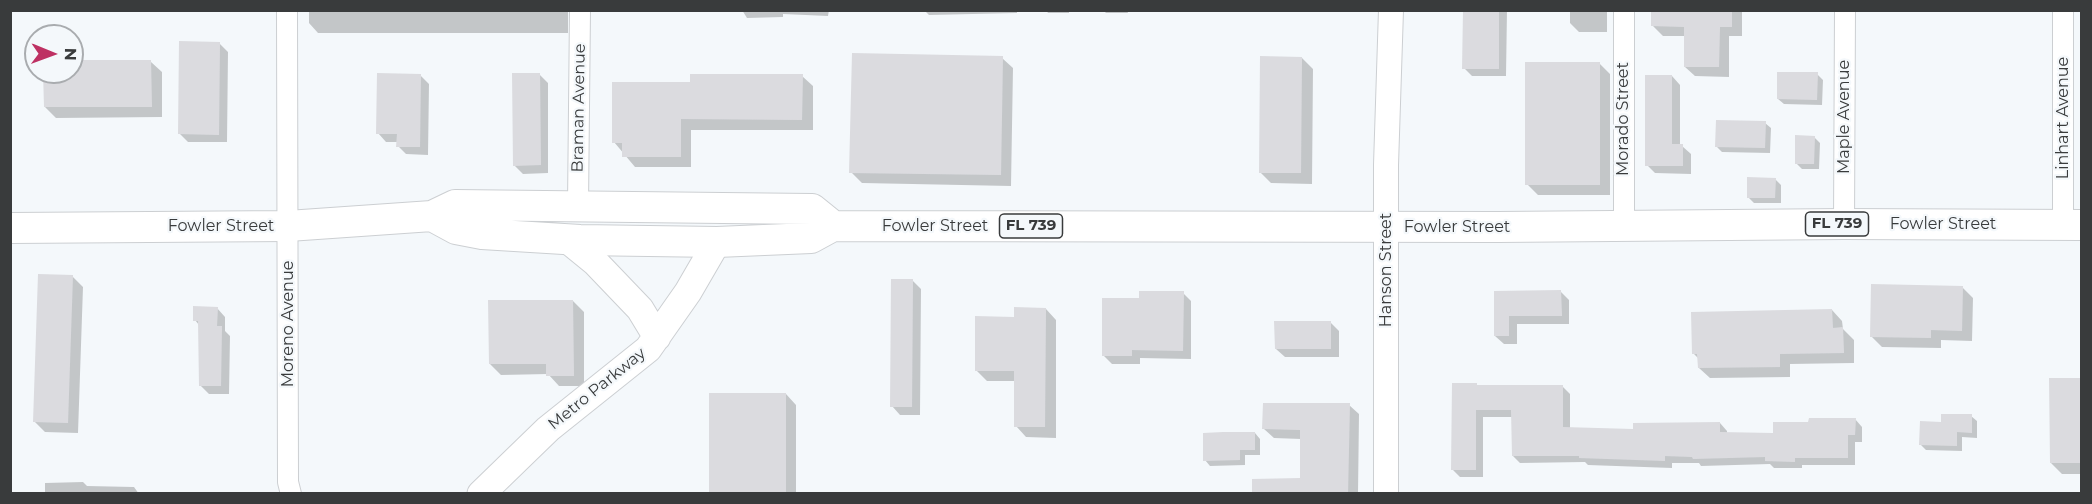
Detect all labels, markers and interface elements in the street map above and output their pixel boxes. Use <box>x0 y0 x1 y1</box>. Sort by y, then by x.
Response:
north arrow <box>24 24 84 84</box>
street label: Braman Avenue <box>568 43 590 173</box>
text: N <box>61 48 80 61</box>
street label: Linhart Avenue <box>2053 57 2073 179</box>
street label: Maple Avenue <box>1834 60 1854 174</box>
street label: Morado Street <box>1613 62 1633 176</box>
road number: FL 739 <box>1806 212 1868 236</box>
street label: Hanson Street <box>1376 213 1396 327</box>
road number: FL 739 <box>1000 214 1062 238</box>
street label: Fowler Street <box>1890 214 1996 234</box>
street label: Fowler Street <box>168 216 274 236</box>
street label: Fowler Street <box>882 216 988 236</box>
street label: Fowler Street <box>1404 217 1510 237</box>
street label: Moreno Avenue <box>278 261 298 387</box>
street label: Metro Parkway <box>545 344 649 434</box>

